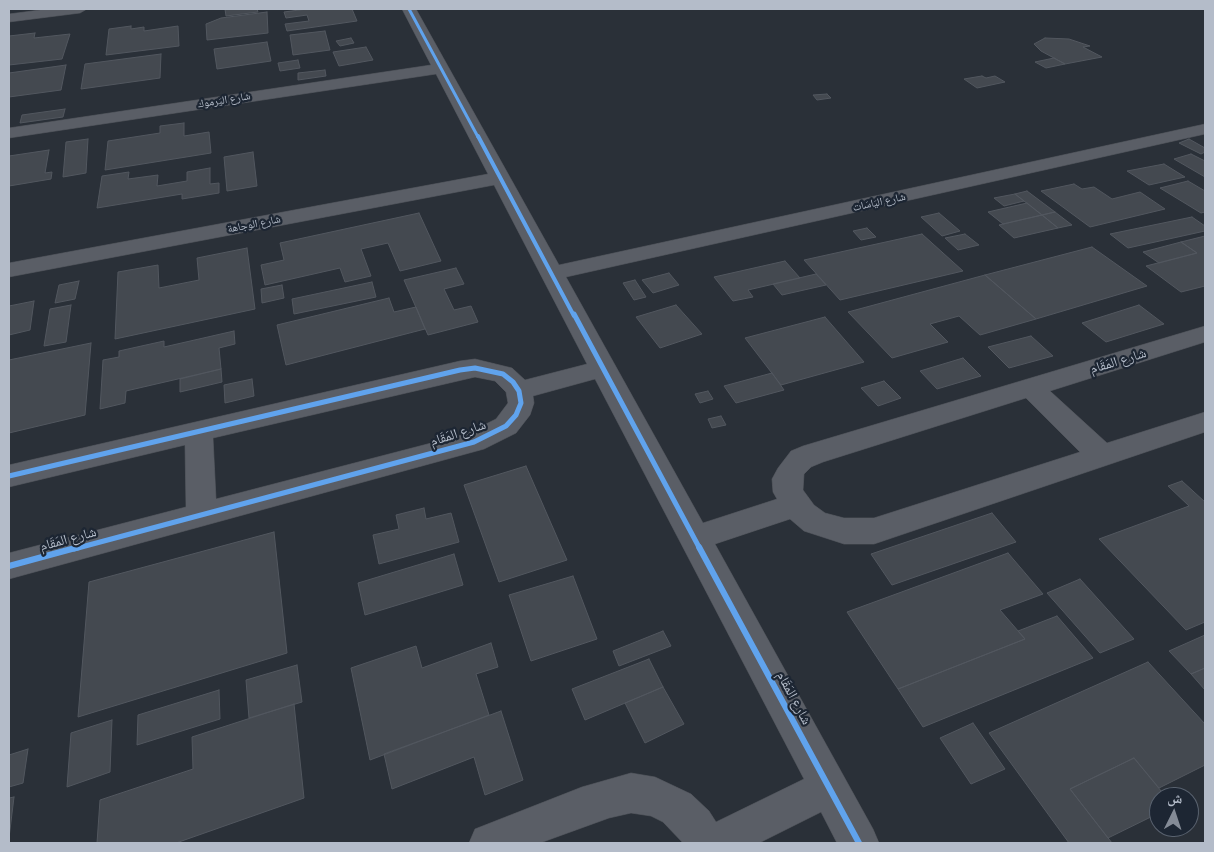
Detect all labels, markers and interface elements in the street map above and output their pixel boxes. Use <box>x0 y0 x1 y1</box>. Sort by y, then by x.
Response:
street label: شارع اليَرموك <box>197 89 251 111</box>
street label: شارع اليَاسَات <box>851 190 907 214</box>
street label: شارع الوجاهة <box>226 212 282 236</box>
street label: شارع المَقَام <box>1088 345 1148 377</box>
street label: شارع المَقَام <box>428 416 488 450</box>
street label: شارع المَقَام <box>38 523 98 555</box>
street label: شارع المَقَام <box>773 668 815 728</box>
north arrow <box>1149 787 1199 837</box>
text: ش <box>1167 790 1183 807</box>

